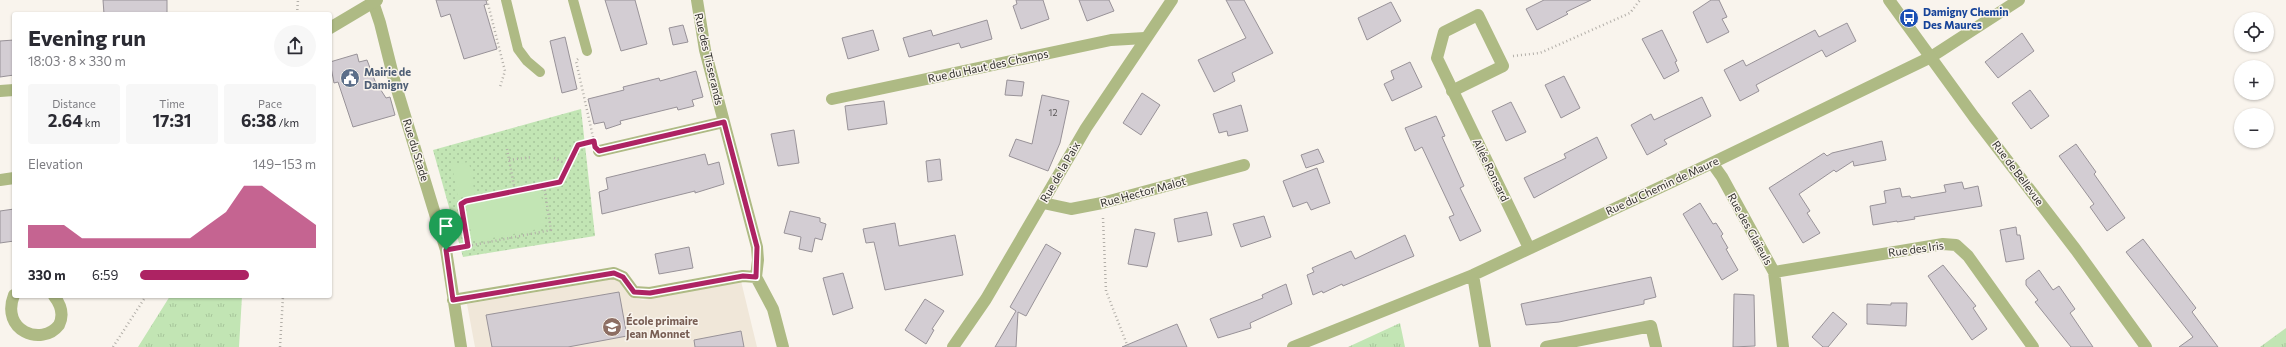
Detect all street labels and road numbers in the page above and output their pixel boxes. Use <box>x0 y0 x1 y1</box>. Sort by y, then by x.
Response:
street label: Rue des Tisserands <box>693 12 726 106</box>
street label: Rue du Haut des Champs <box>927 46 1049 85</box>
street label: Rue du Stade <box>401 117 432 183</box>
street label: Allée Ronsard <box>1471 136 1512 203</box>
street label: Rue de Bellevue <box>1990 138 2047 208</box>
street label: Rue de la Paix <box>1037 139 1082 204</box>
street label: Rue du Chemin de Maure <box>1603 154 1720 217</box>
street label: Rue Hector Malot <box>1099 174 1188 209</box>
street label: Rue des Glaïeuls <box>1725 191 1775 267</box>
street label: Rue des Iris <box>1887 238 1945 259</box>

